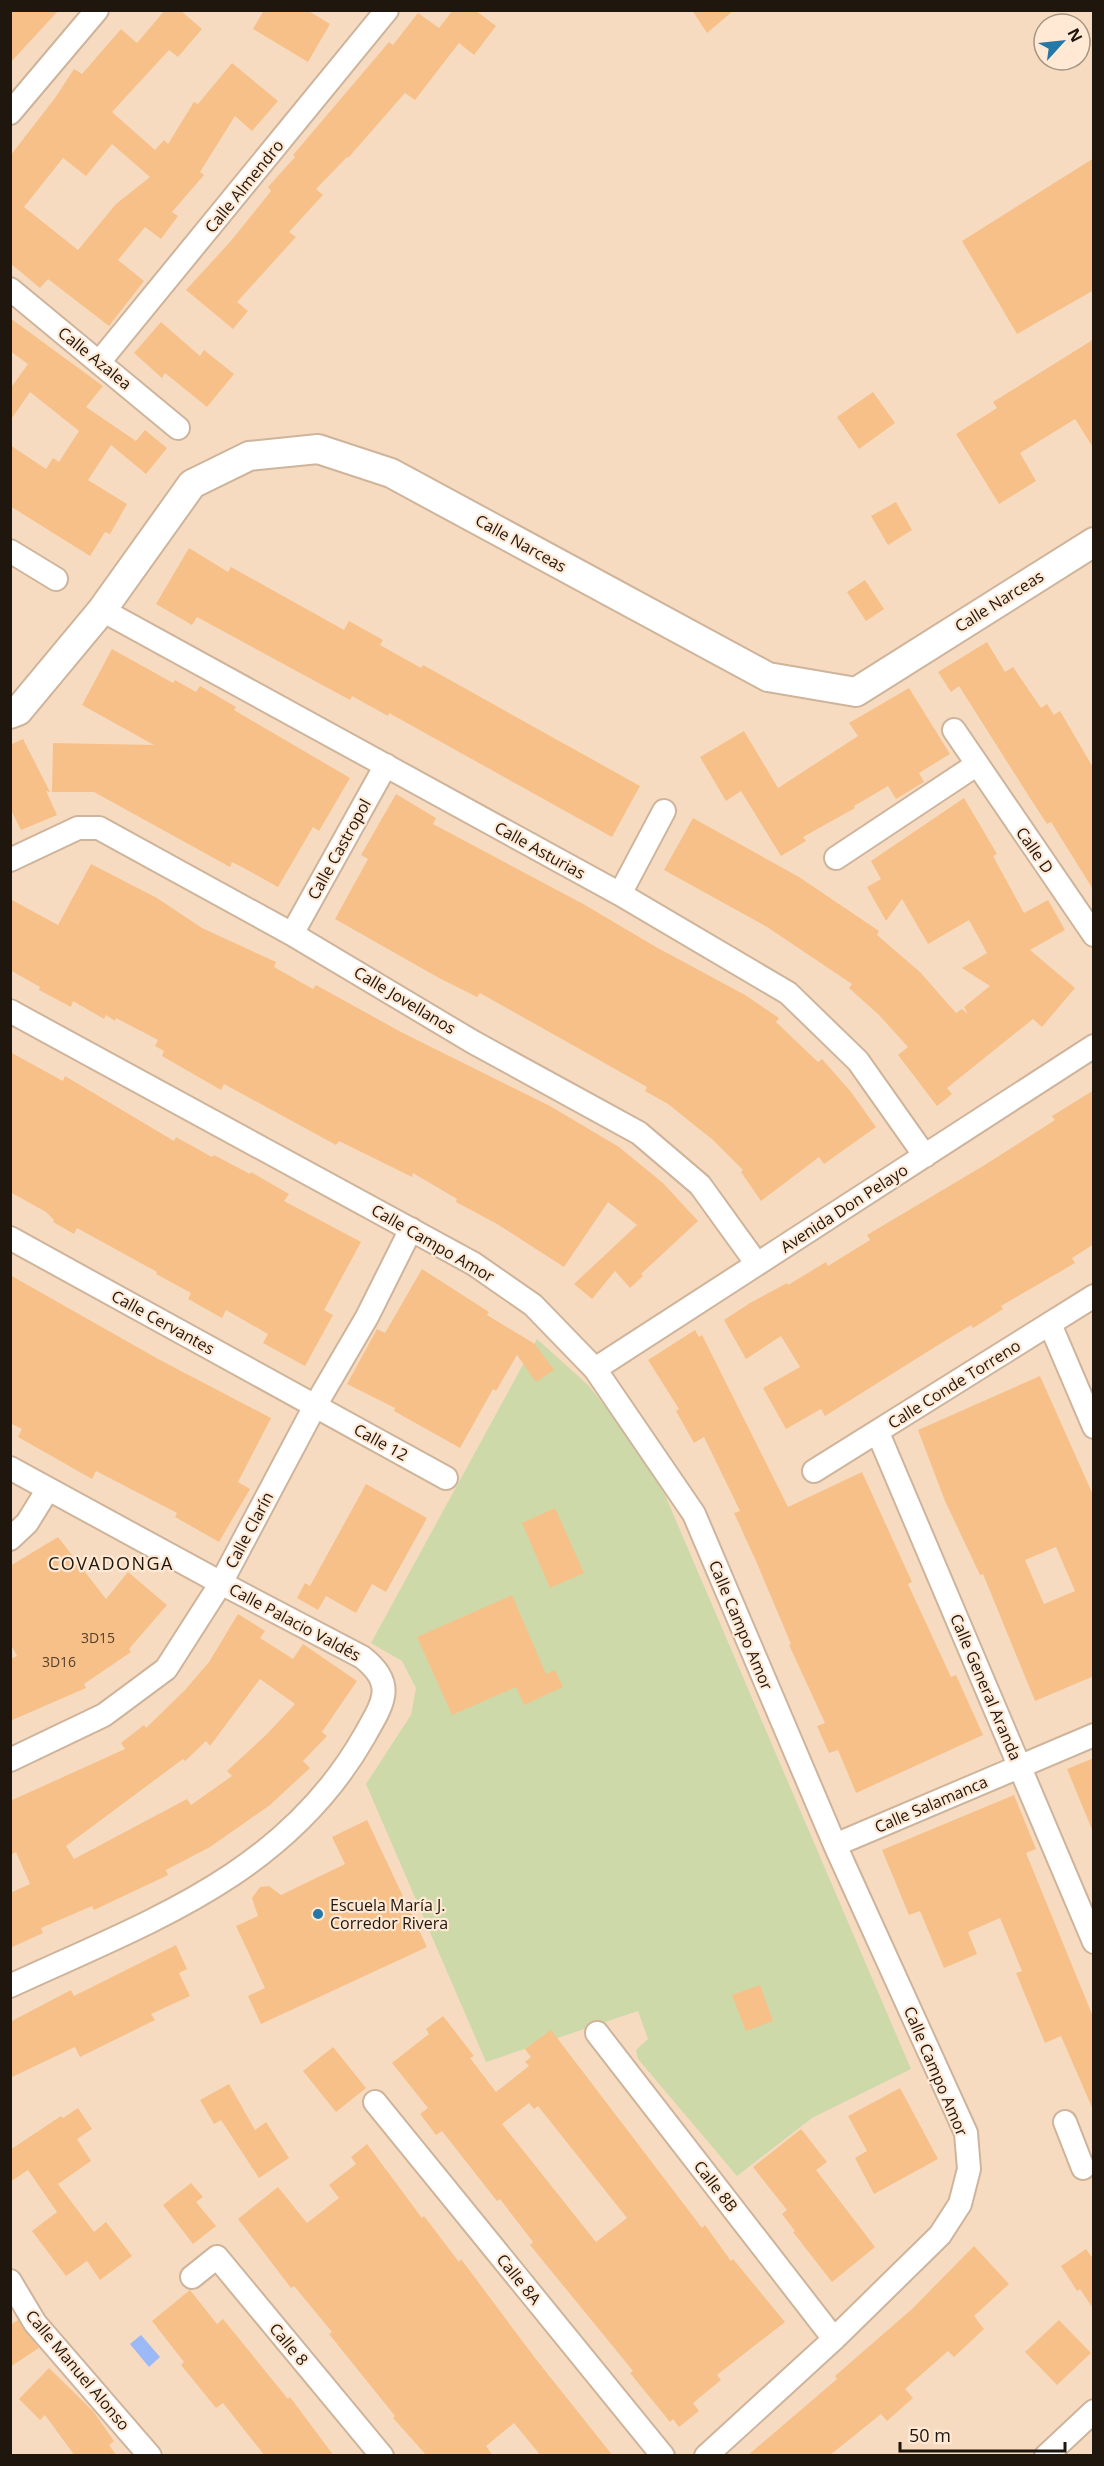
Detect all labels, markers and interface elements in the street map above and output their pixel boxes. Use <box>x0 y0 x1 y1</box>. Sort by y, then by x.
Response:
north arrow <box>1032 12 1092 72</box>
text: N <box>1063 24 1088 46</box>
street label: Calle Almendro <box>200 135 288 237</box>
street label: Calle Azalea <box>54 322 136 394</box>
street label: Calle Narceas <box>472 509 570 577</box>
street label: Calle Narceas <box>950 565 1048 637</box>
street label: Calle Castropol <box>302 795 376 903</box>
street label: Calle Asturias <box>491 816 589 884</box>
street label: Calle D <box>1011 822 1059 878</box>
street label: Calle Jovellanos <box>350 961 460 1039</box>
street label: Avenida Don Pelayo <box>776 1158 912 1258</box>
street label: Calle Campo Amor <box>367 1199 499 1287</box>
street label: Calle Cervantes <box>107 1285 219 1359</box>
street label: Calle Conde Torreno <box>883 1334 1025 1434</box>
street label: Calle 12 <box>350 1418 412 1466</box>
street label: Calle Clarín <box>220 1488 278 1572</box>
district label: COVADONGA <box>48 1551 174 1575</box>
street label: Calle Campo Amor <box>704 1557 778 1694</box>
street label: Calle Palacio Valdés <box>225 1578 365 1666</box>
street label: Calle General Aranda <box>945 1610 1027 1764</box>
house number: 3D15 <box>81 1628 115 1647</box>
house number: 3D16 <box>42 1652 76 1671</box>
street label: Calle Salamanca <box>871 1770 991 1838</box>
place label: Escuela María J. Corredor Rivera <box>330 1894 448 1934</box>
marker: Escuela María J. Corredor Rivera <box>311 1907 325 1921</box>
street label: Calle Campo Amor <box>899 2003 973 2140</box>
street label: Calle 8B <box>689 2156 743 2216</box>
street label: Calle 8A <box>492 2249 547 2310</box>
street label: Calle Manuel Alonso <box>21 2305 135 2435</box>
street label: Calle 8 <box>265 2318 313 2370</box>
scale bar <box>900 2415 1065 2453</box>
text: 50 m <box>909 2423 951 2447</box>

